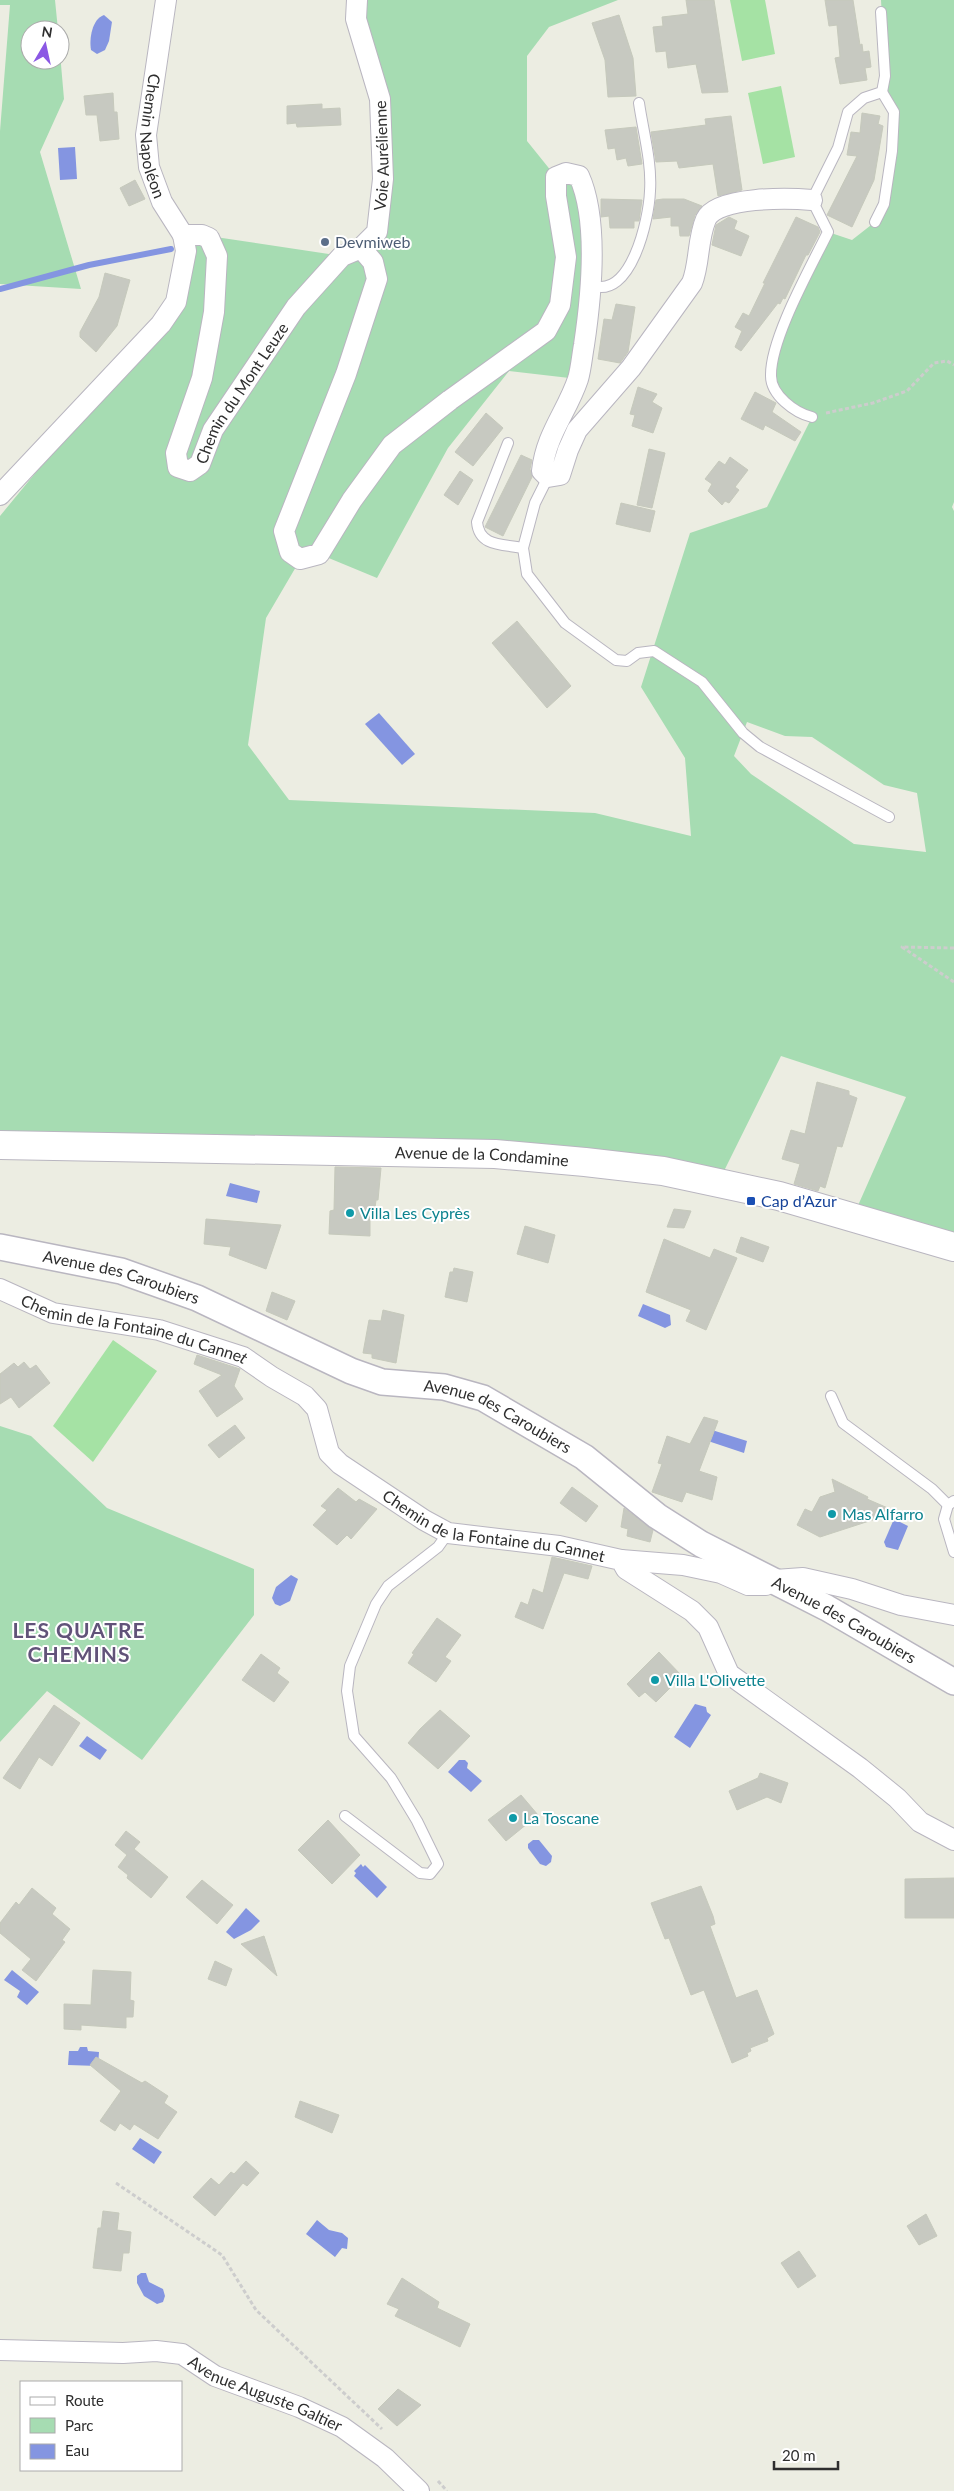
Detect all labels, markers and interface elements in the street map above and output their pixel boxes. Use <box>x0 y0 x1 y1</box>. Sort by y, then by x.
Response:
north arrow <box>20 20 70 70</box>
text: N <box>40 22 54 41</box>
street label: Chemin Napoléon <box>137 73 170 201</box>
street label: Voie Aurélienne <box>369 100 392 212</box>
place label: Devmiweb <box>335 232 410 251</box>
marker: Devmiweb <box>319 236 331 248</box>
street label: Chemin du Mont Leuze <box>191 319 292 466</box>
street label: Avenue de la Condamine <box>395 1142 570 1170</box>
place label: Cap d’Azur <box>761 1191 837 1210</box>
marker: Cap d’Azur <box>745 1195 757 1207</box>
place label: Villa Les Cyprès <box>360 1203 470 1222</box>
marker: Villa Les Cyprès <box>344 1207 356 1219</box>
street label: Avenue des Caroubiers <box>42 1246 202 1307</box>
street label: Chemin de la Fontaine du Cannet <box>18 1290 252 1367</box>
street label: Avenue des Caroubiers <box>423 1375 575 1457</box>
street label: Chemin de la Fontaine du Cannet <box>379 1485 607 1565</box>
place label: Mas Alfarro <box>842 1504 924 1523</box>
marker: Mas Alfarro <box>826 1508 838 1520</box>
street label: Avenue des Caroubiers <box>769 1572 920 1667</box>
district label: LES QUATRE CHEMINS <box>12 1617 146 1666</box>
place label: Villa L'Olivette <box>665 1670 765 1689</box>
marker: Villa L'Olivette <box>649 1674 661 1686</box>
place label: La Toscane <box>523 1808 599 1827</box>
marker: La Toscane <box>507 1812 519 1824</box>
street label: Avenue Auguste Galtier <box>185 2351 346 2435</box>
legend <box>20 2381 182 2471</box>
text: Route <box>65 2391 104 2409</box>
text: Parc <box>65 2416 94 2434</box>
scale bar <box>774 2438 838 2470</box>
text: Eau <box>65 2441 89 2459</box>
text: 20 m <box>782 2446 816 2464</box>

